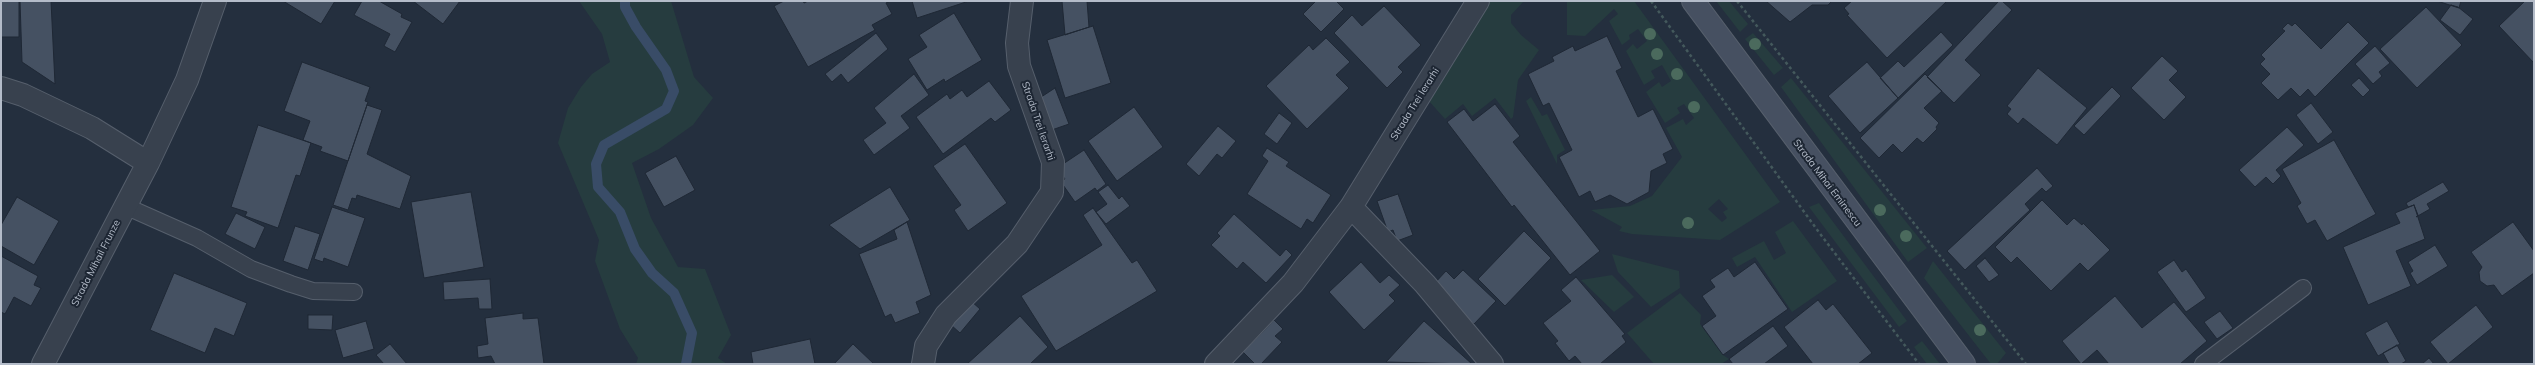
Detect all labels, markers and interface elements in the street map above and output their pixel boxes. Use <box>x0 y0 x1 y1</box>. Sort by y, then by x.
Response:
street label: Strada Trei Ierarhi <box>1388 66 1442 142</box>
street label: Strada Trei Ierarhi <box>1019 80 1057 162</box>
street label: Strada Mihai Eminescu <box>1790 137 1864 229</box>
street label: Strada Mihail Frunze <box>69 218 123 308</box>

